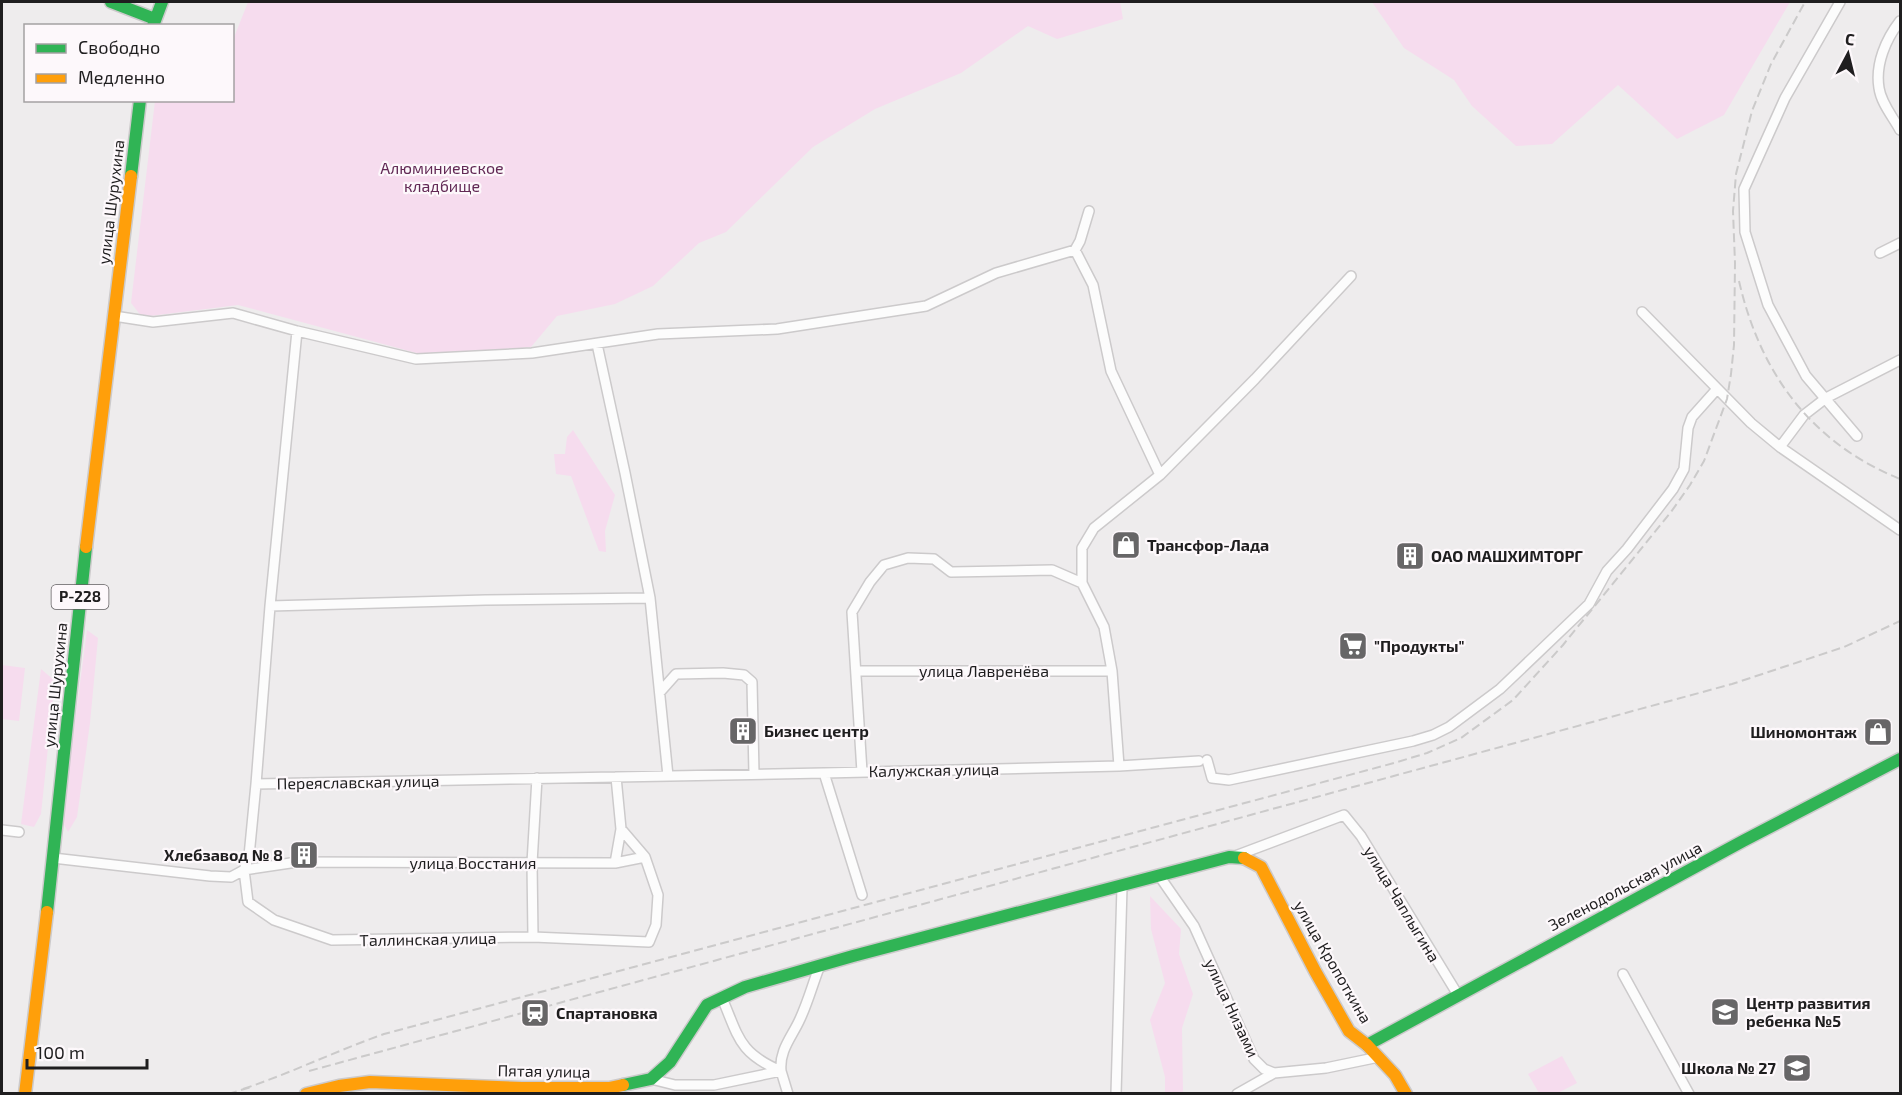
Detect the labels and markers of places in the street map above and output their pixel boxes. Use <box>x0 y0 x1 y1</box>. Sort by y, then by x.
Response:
shop icon: Трансфор-Лада <box>1110 529 1142 561</box>
place label: Трансфор-Лада <box>1147 535 1269 554</box>
building icon: ОАО МАШХИМТОРГ <box>1394 540 1426 572</box>
place label: ОАО МАШХИМТОРГ <box>1431 546 1583 565</box>
supermarket icon: "Продукты" <box>1337 630 1369 662</box>
place label: "Продукты" <box>1374 636 1465 655</box>
building icon: Бизнес центр <box>727 715 759 747</box>
shop icon: Шиномонтаж <box>1862 716 1894 748</box>
place label: Бизнес центр <box>764 721 869 740</box>
place label: Шиномонтаж <box>1750 722 1857 741</box>
building icon: Хлебзавод № 8 <box>288 839 320 871</box>
place label: Хлебзавод № 8 <box>164 845 283 864</box>
place label: Центр развития ребенка №5 <box>1746 993 1871 1030</box>
school or university icon: Центр развития ребенка №5 <box>1709 996 1741 1028</box>
station icon: Спартановка <box>519 997 551 1029</box>
place label: Спартановка <box>556 1003 658 1022</box>
school or university icon: Школа № 27 <box>1781 1052 1813 1084</box>
place label: Школа № 27 <box>1681 1058 1777 1077</box>

